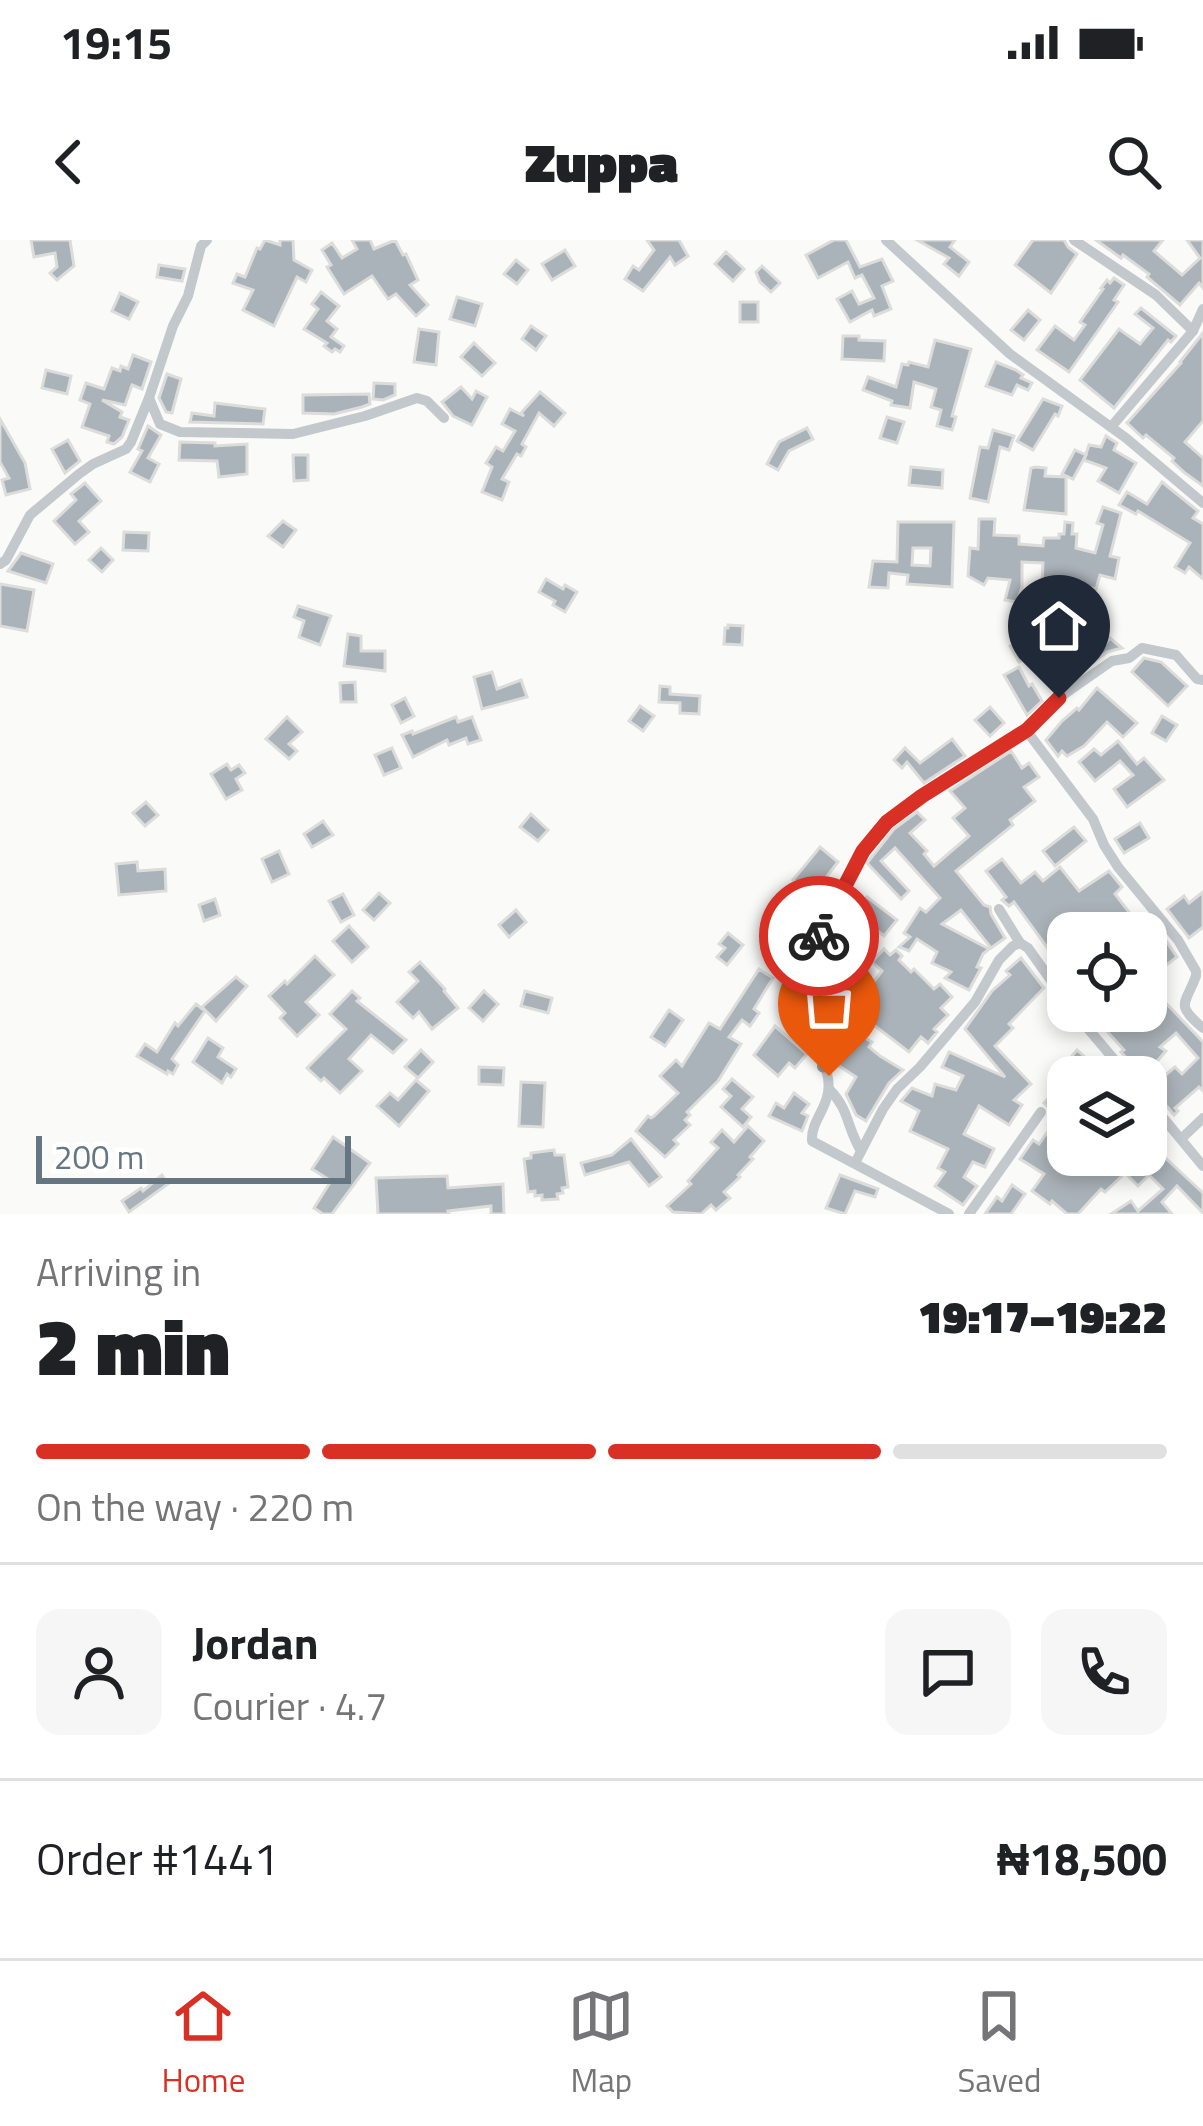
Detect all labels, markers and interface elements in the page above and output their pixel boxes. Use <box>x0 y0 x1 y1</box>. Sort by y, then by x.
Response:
text: 19:15 <box>60 8 172 76</box>
text: Zuppa <box>525 121 678 203</box>
icon: back <box>36 129 102 195</box>
icon: search <box>1101 129 1167 195</box>
pin <box>1008 575 1110 698</box>
icon: home <box>1026 593 1092 659</box>
courier <box>759 876 879 996</box>
icon: bike <box>786 903 852 969</box>
map controls <box>1047 912 1167 1176</box>
button: locate <box>1047 912 1167 1032</box>
pin <box>778 953 880 1076</box>
icon: bag <box>796 971 862 1037</box>
button: layers <box>1047 1056 1167 1176</box>
scale bar <box>36 1130 351 1183</box>
text: 200 m <box>54 1132 144 1182</box>
text: Arriving in <box>36 1242 201 1301</box>
text: 19:17–19:22 <box>918 1282 1167 1350</box>
text: 2 min <box>36 1287 230 1405</box>
text: On the way · 220 m <box>36 1477 354 1536</box>
text: Jordan <box>192 1608 319 1676</box>
button: person <box>36 1609 162 1735</box>
button: chat <box>885 1609 1011 1735</box>
button: phone <box>1041 1609 1167 1735</box>
text: Courier · 4.7 <box>192 1676 387 1735</box>
text: Order #1441 <box>36 1824 279 1892</box>
text: ₦18,500 <box>997 1824 1167 1892</box>
tab: Home <box>162 1983 245 2105</box>
tab: Map <box>568 1983 634 2105</box>
tab: Saved <box>957 1983 1041 2105</box>

